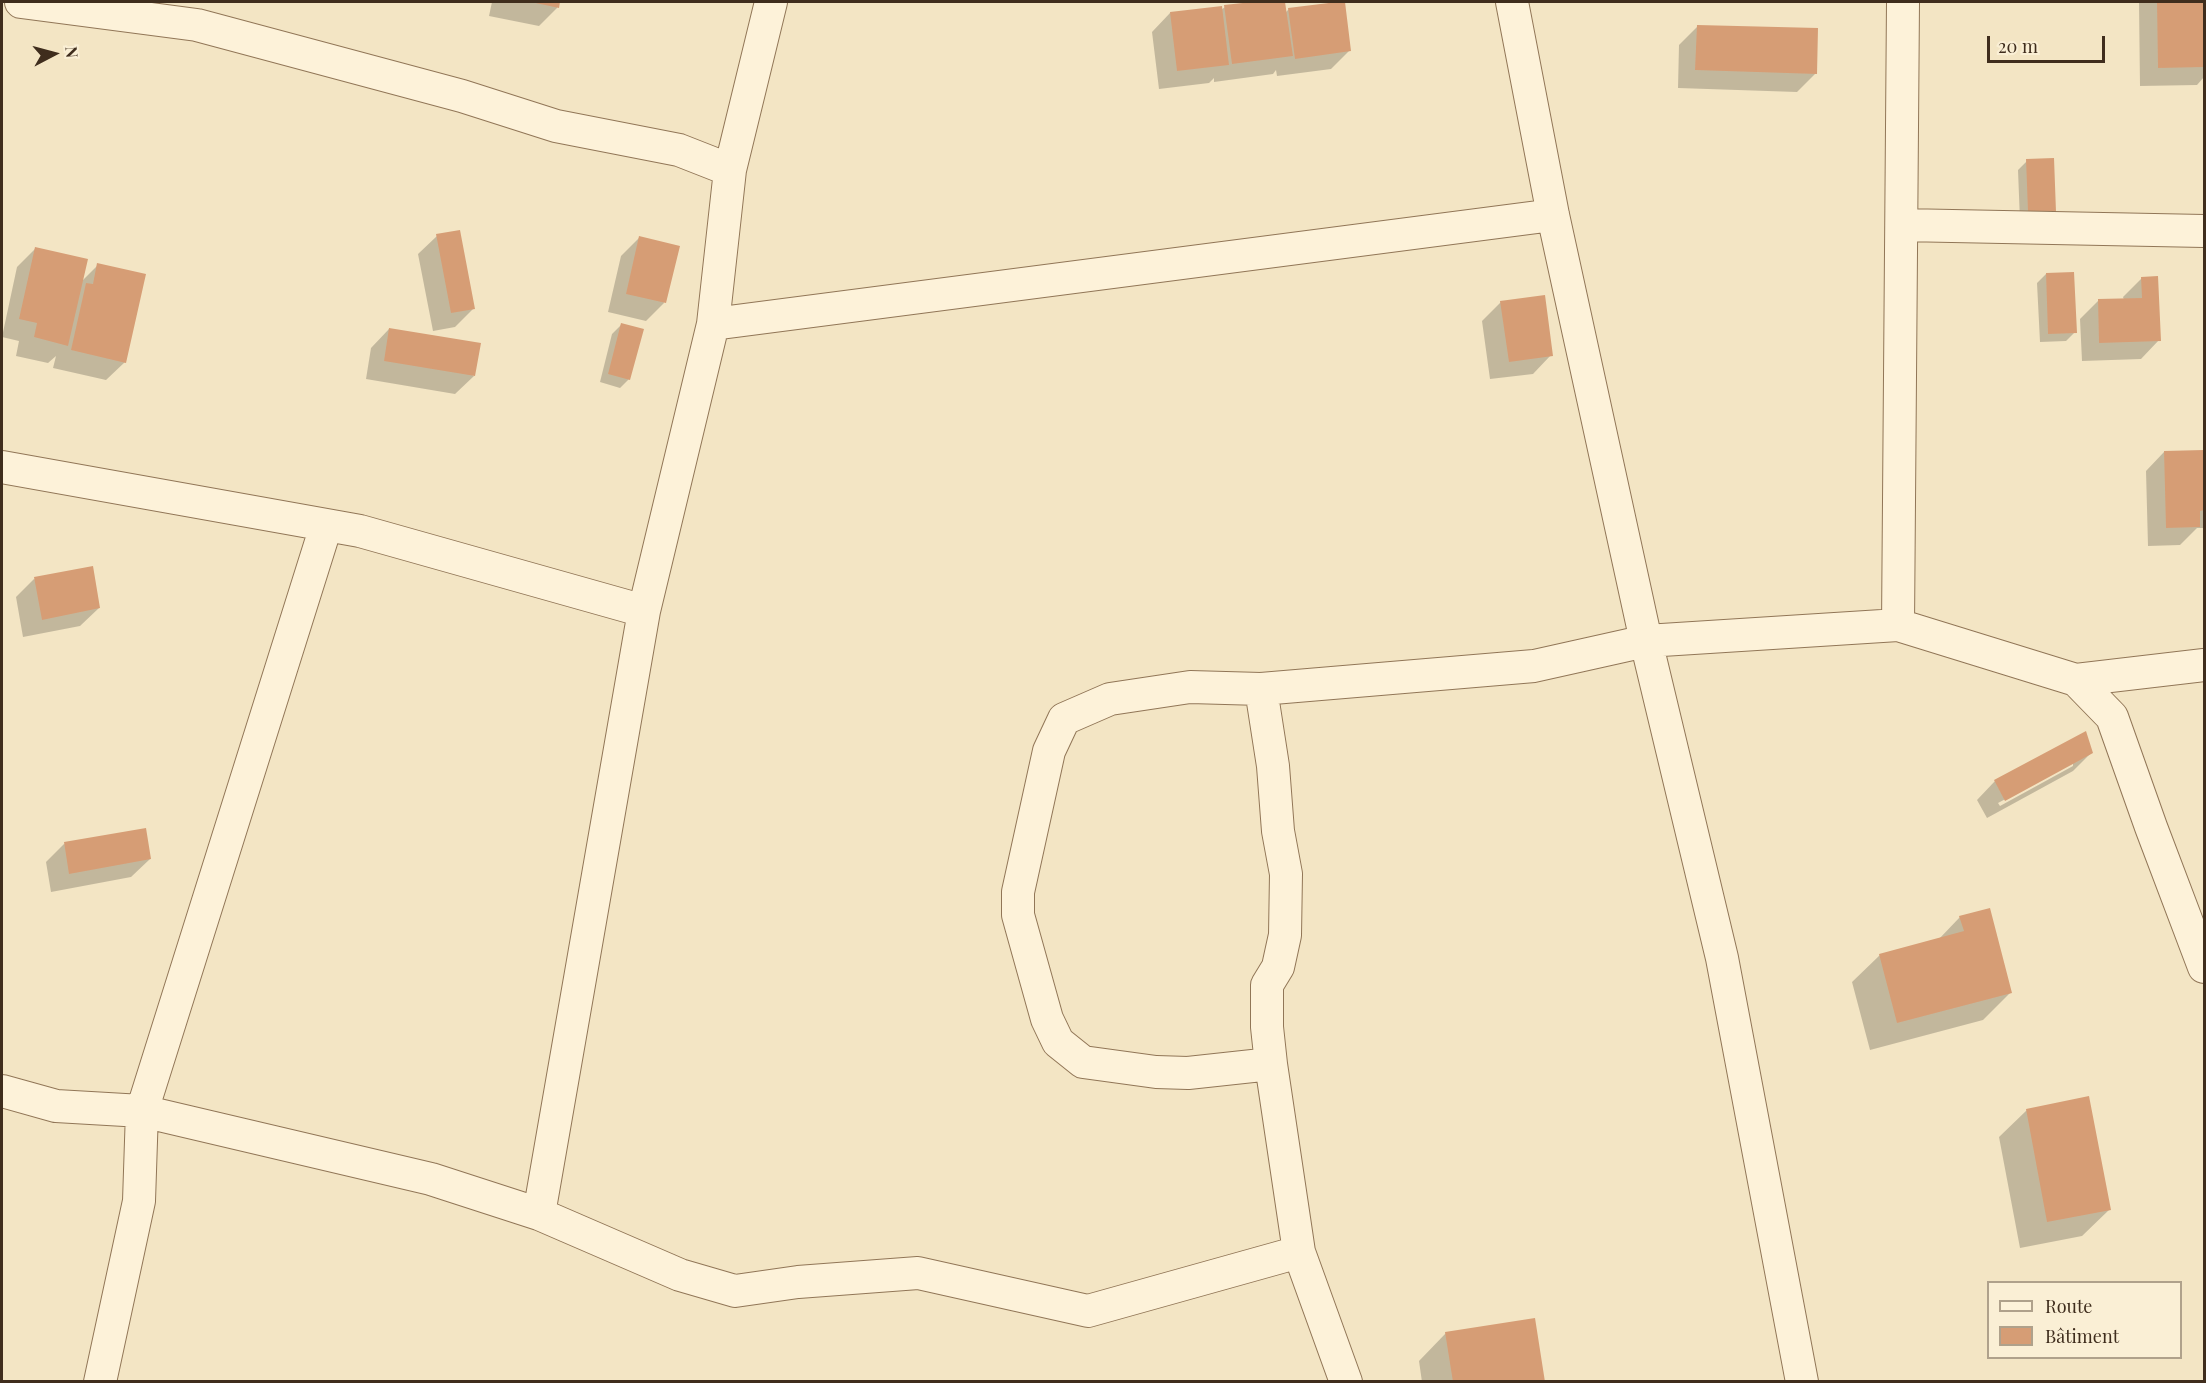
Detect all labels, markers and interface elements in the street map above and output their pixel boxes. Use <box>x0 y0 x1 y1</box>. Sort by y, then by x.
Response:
north arrow <box>24 24 84 84</box>
scale bar <box>1990 24 2108 62</box>
text: 20 m <box>1998 34 2038 58</box>
text: N <box>61 45 83 59</box>
legend <box>1987 1281 2182 1359</box>
text: Route <box>2045 1294 2092 1318</box>
text: Bâtiment <box>2045 1324 2119 1348</box>

